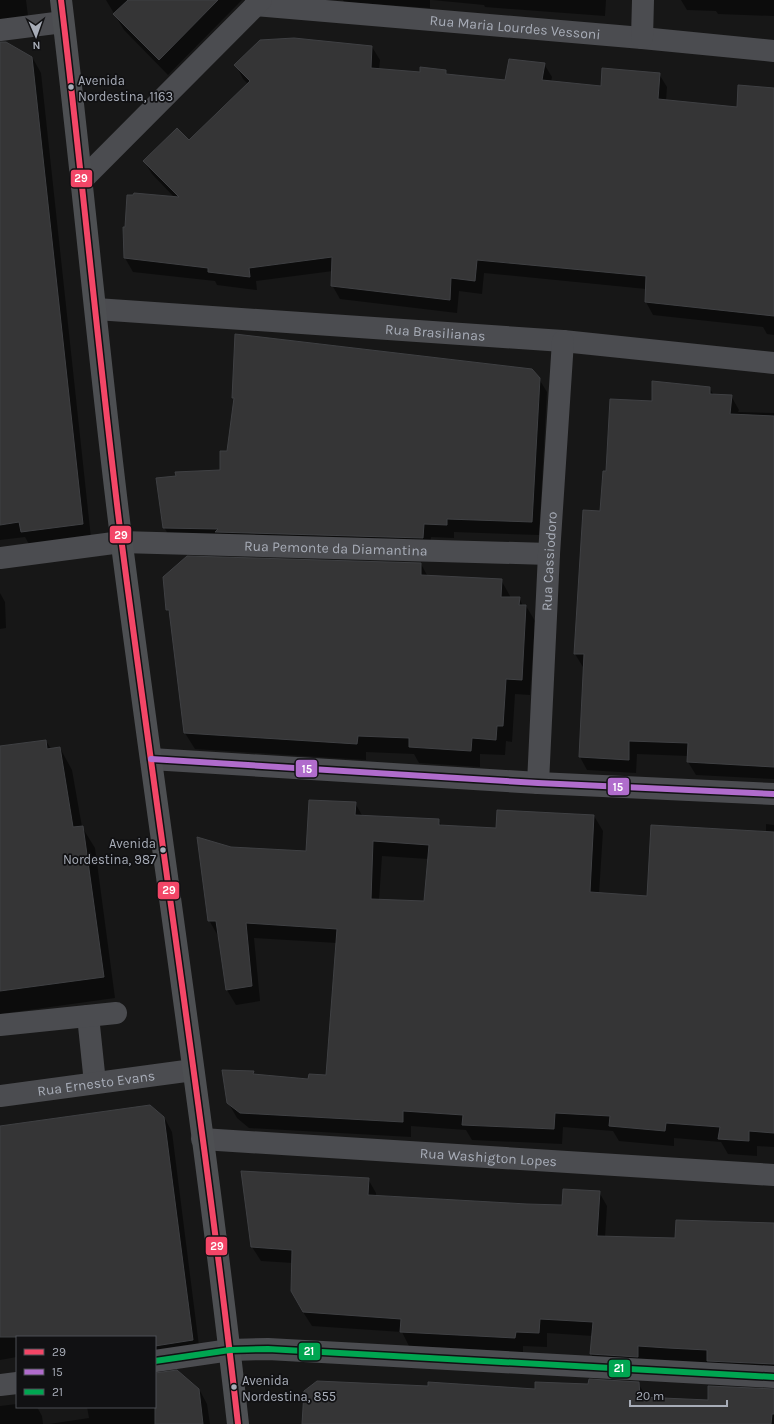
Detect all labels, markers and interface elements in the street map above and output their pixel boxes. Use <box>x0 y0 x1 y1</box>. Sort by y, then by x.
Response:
street label: Rua Maria Lourdes Vessoni <box>429 12 601 43</box>
north arrow <box>16 16 56 56</box>
text: N <box>32 39 41 52</box>
place label: Avenida Nordestina, 1163 <box>78 73 173 104</box>
marker: Avenida Nordestina, 1163 <box>66 82 76 92</box>
line badge: 29 <box>70 169 93 188</box>
text: 29 <box>74 172 88 185</box>
street label: Rua Brasilianas <box>384 321 486 345</box>
street label: Rua Cassiodoro <box>538 511 561 611</box>
line badge: 29 <box>109 525 132 544</box>
text: 29 <box>114 529 128 542</box>
street label: Rua Pemonte da Diamantina <box>244 537 428 560</box>
line badge: 15 <box>295 759 318 778</box>
text: 15 <box>302 763 312 776</box>
line badge: 15 <box>607 777 630 796</box>
text: 15 <box>613 781 623 794</box>
place label: Avenida Nordestina, 987 <box>63 836 156 867</box>
marker: Avenida Nordestina, 987 <box>158 845 168 855</box>
line badge: 29 <box>157 881 180 900</box>
text: 29 <box>162 884 176 897</box>
street label: Rua Ernesto Evans <box>36 1067 156 1100</box>
street label: Rua Washigton Lopes <box>419 1145 558 1170</box>
line badge: 29 <box>205 1236 228 1256</box>
text: 29 <box>210 1240 224 1253</box>
legend <box>16 1336 156 1408</box>
line badge: 21 <box>298 1342 321 1361</box>
text: 29 <box>52 1345 66 1359</box>
text: 21 <box>304 1345 314 1358</box>
line badge: 21 <box>608 1359 631 1378</box>
text: 21 <box>614 1362 624 1375</box>
text: 15 <box>52 1365 63 1379</box>
place label: Avenida Nordestina, 855 <box>242 1373 336 1404</box>
marker: Avenida Nordestina, 855 <box>229 1382 239 1392</box>
scale bar <box>630 1382 727 1408</box>
text: 21 <box>52 1385 63 1399</box>
text: 20 m <box>636 1389 664 1403</box>

